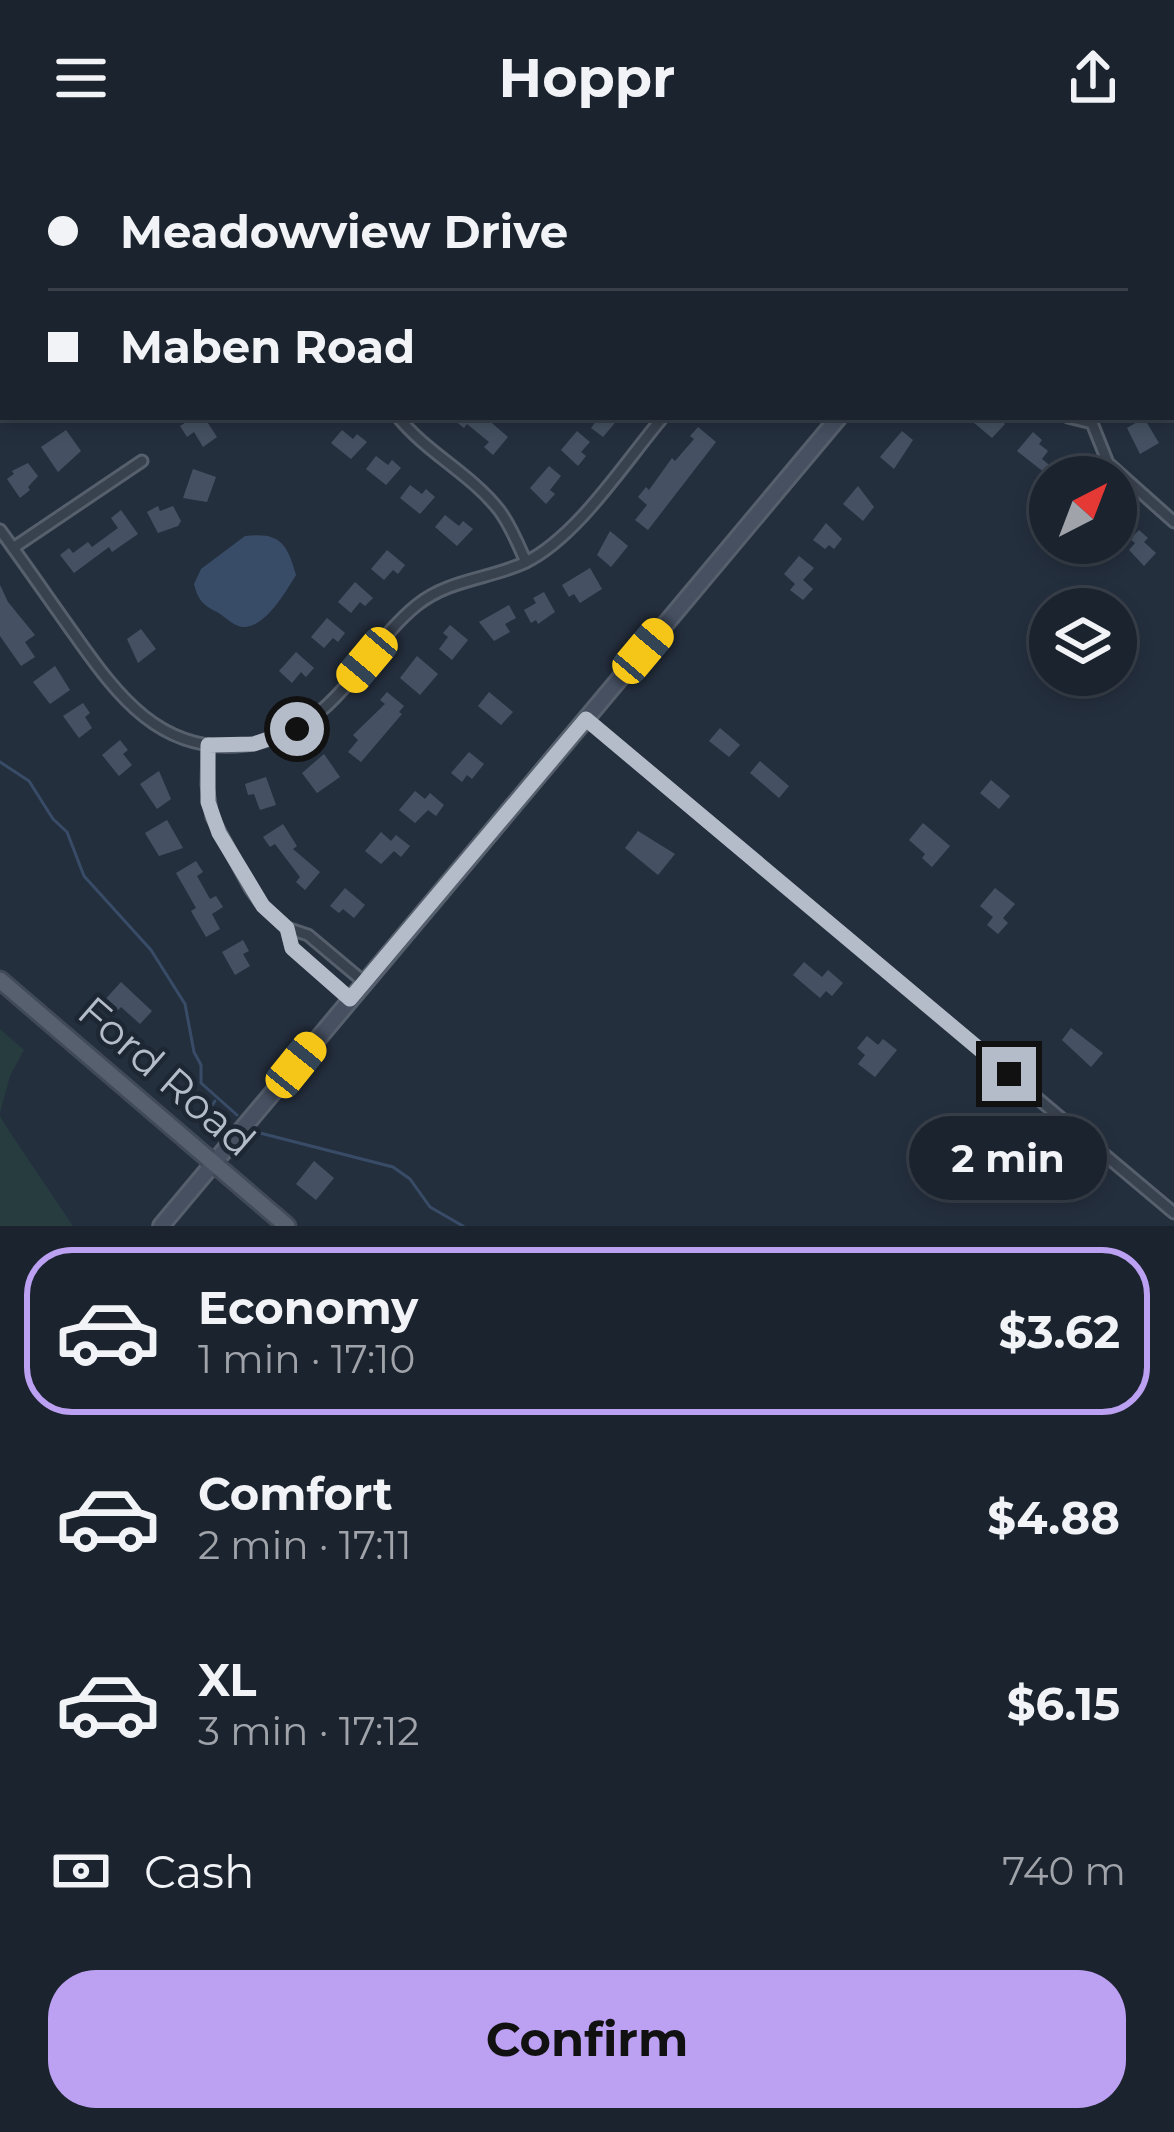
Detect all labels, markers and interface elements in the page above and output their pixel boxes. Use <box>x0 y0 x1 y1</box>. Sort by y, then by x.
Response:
icon: menu <box>48 45 114 111</box>
text: Hoppr <box>499 45 675 111</box>
icon: share <box>1060 45 1126 111</box>
text: Meadowview Drive <box>120 204 568 259</box>
text: Maben Road <box>120 319 415 374</box>
north arrow <box>1029 456 1137 564</box>
map controls <box>1029 456 1137 696</box>
button: layers <box>1029 588 1137 696</box>
car <box>606 612 680 690</box>
car <box>330 621 404 699</box>
route start <box>270 702 324 756</box>
street label: Ford Road <box>68 985 266 1167</box>
car <box>259 1026 333 1104</box>
route end <box>982 1047 1036 1101</box>
callout: 2 min <box>910 1116 1108 1200</box>
text: 2 min <box>951 1134 1065 1182</box>
icon: car <box>54 1277 162 1385</box>
text: Economy <box>198 1280 418 1335</box>
text: $3.62 <box>998 1304 1120 1359</box>
text: 1 min · 17:10 <box>198 1335 415 1383</box>
icon: car <box>54 1463 162 1571</box>
text: Comfort <box>198 1466 393 1521</box>
text: $4.88 <box>987 1490 1120 1545</box>
text: 2 min · 17:11 <box>198 1521 412 1569</box>
icon: car <box>54 1649 162 1757</box>
text: XL <box>198 1652 256 1707</box>
text: $6.15 <box>1007 1676 1120 1731</box>
text: 3 min · 17:12 <box>198 1707 419 1755</box>
icon: cash <box>48 1838 114 1904</box>
text: Cash <box>144 1844 255 1899</box>
text: 740 m <box>1002 1847 1126 1895</box>
button: Confirm <box>48 1970 1126 2108</box>

